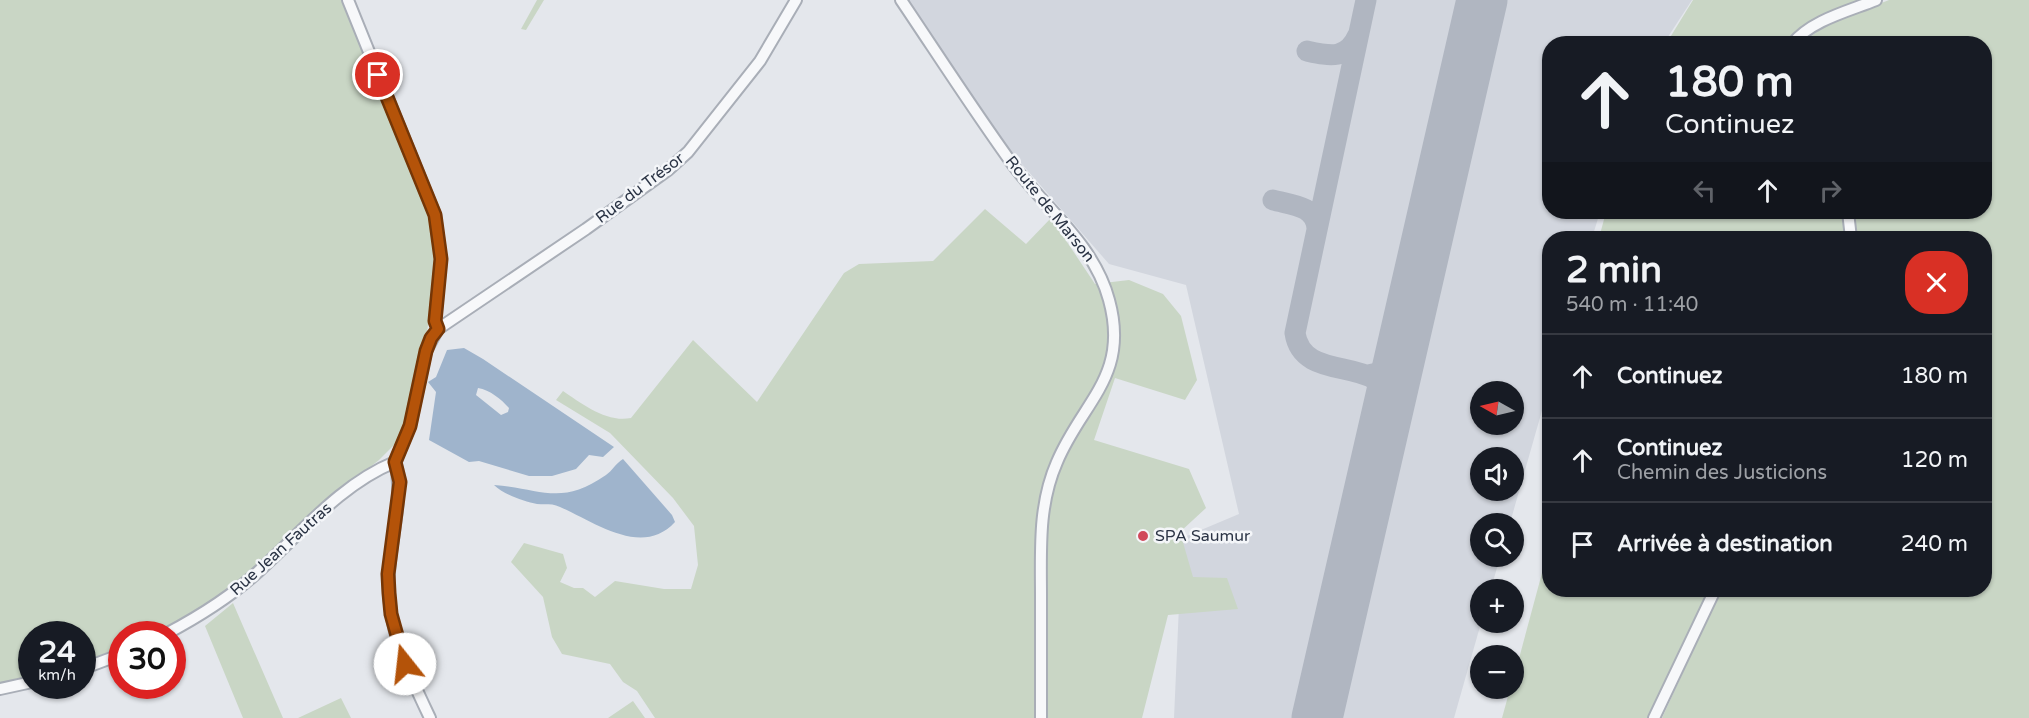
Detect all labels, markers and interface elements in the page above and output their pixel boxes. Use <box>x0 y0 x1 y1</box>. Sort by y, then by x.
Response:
pin <box>352 49 403 100</box>
text: 180 m <box>1665 57 1794 108</box>
icon: arrive <box>361 58 394 91</box>
icon: ahead <box>1566 60 1644 138</box>
text: Continuez <box>1665 108 1794 141</box>
street label: Rue du Trésor <box>592 148 689 228</box>
street label: Route de Marson <box>1001 152 1099 266</box>
icon: left <box>1688 174 1721 207</box>
icon: ahead <box>1751 174 1784 207</box>
icon: right <box>1814 174 1847 207</box>
text: 2 min <box>1566 249 1662 292</box>
button: close <box>1905 251 1968 314</box>
text: 540 m · 11:40 <box>1566 293 1698 317</box>
icon: ahead <box>1566 360 1599 393</box>
text: Continuez <box>1617 363 1722 389</box>
text: 180 m <box>1901 363 1968 389</box>
north arrow <box>1470 381 1524 435</box>
map controls <box>1470 381 1524 699</box>
text: Continuez <box>1617 435 1722 461</box>
icon: ahead <box>1566 444 1599 477</box>
button: sound <box>1470 447 1524 501</box>
text: 120 m <box>1901 447 1968 473</box>
text: Chemin des Justicions <box>1617 461 1827 485</box>
street label: Rue Jean Fautras <box>226 498 336 600</box>
button: search <box>1470 513 1524 567</box>
place label: SPA Saumur <box>1155 526 1251 546</box>
icon: arrive <box>1566 528 1599 561</box>
marker: SPA Saumur <box>1136 529 1150 543</box>
text: Arrivée à destination <box>1617 531 1833 557</box>
text: 240 m <box>1901 531 1968 557</box>
button: + <box>1470 579 1524 633</box>
speed limit sign: 30 <box>108 621 186 699</box>
position arrow <box>373 632 437 696</box>
text: 24 <box>38 634 76 671</box>
button: − <box>1470 645 1524 699</box>
text: km/h <box>38 666 76 684</box>

